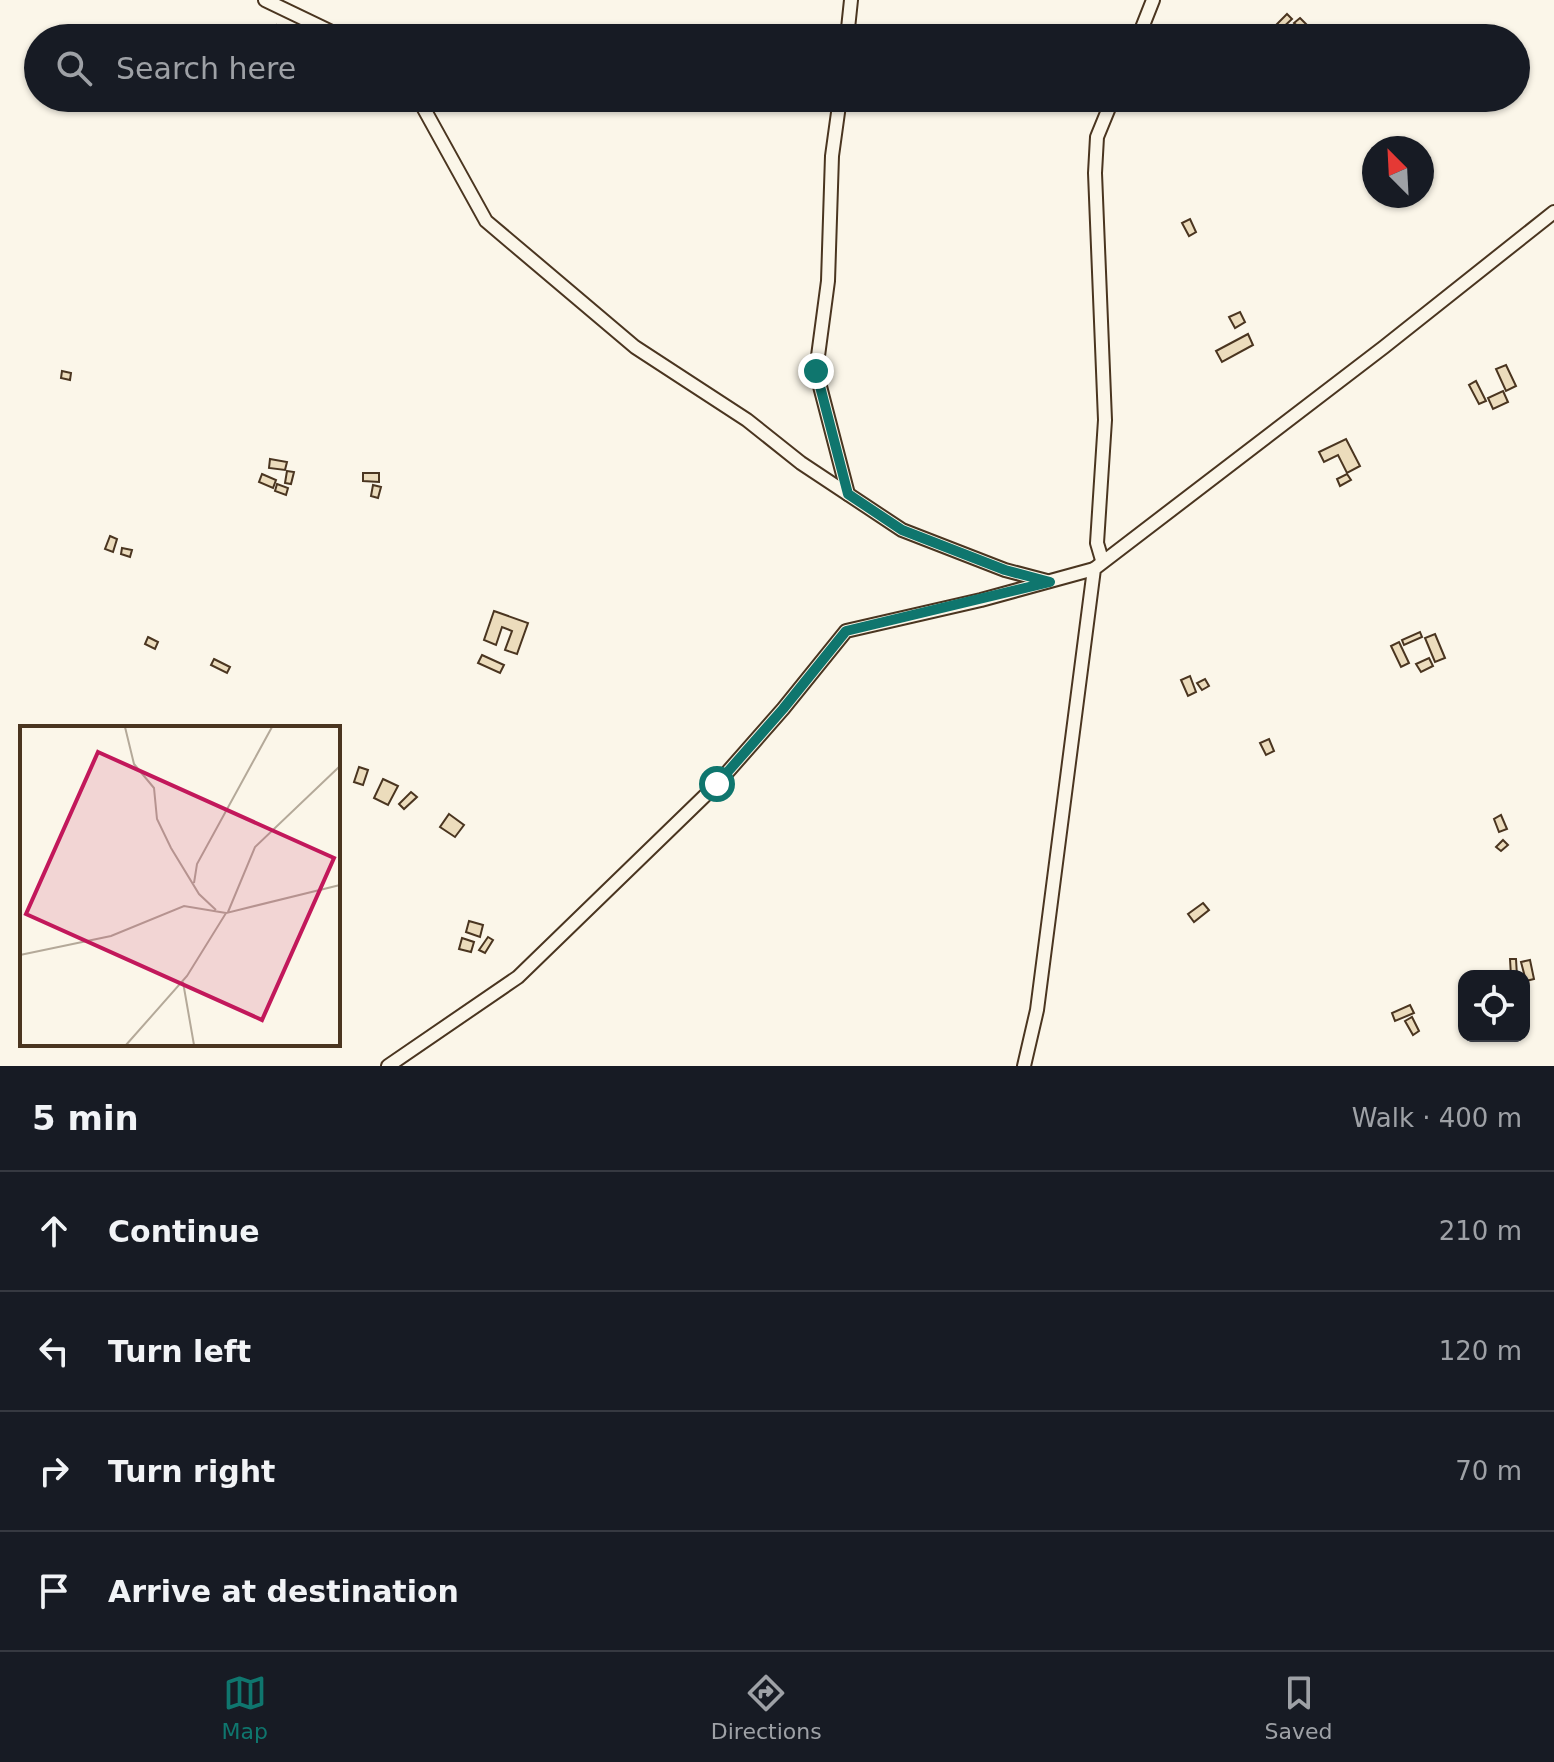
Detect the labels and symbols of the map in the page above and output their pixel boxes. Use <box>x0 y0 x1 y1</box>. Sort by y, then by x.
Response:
north arrow <box>1362 136 1434 208</box>
route end <box>798 353 834 389</box>
inset map <box>20 726 340 1046</box>
route start <box>699 766 735 802</box>

